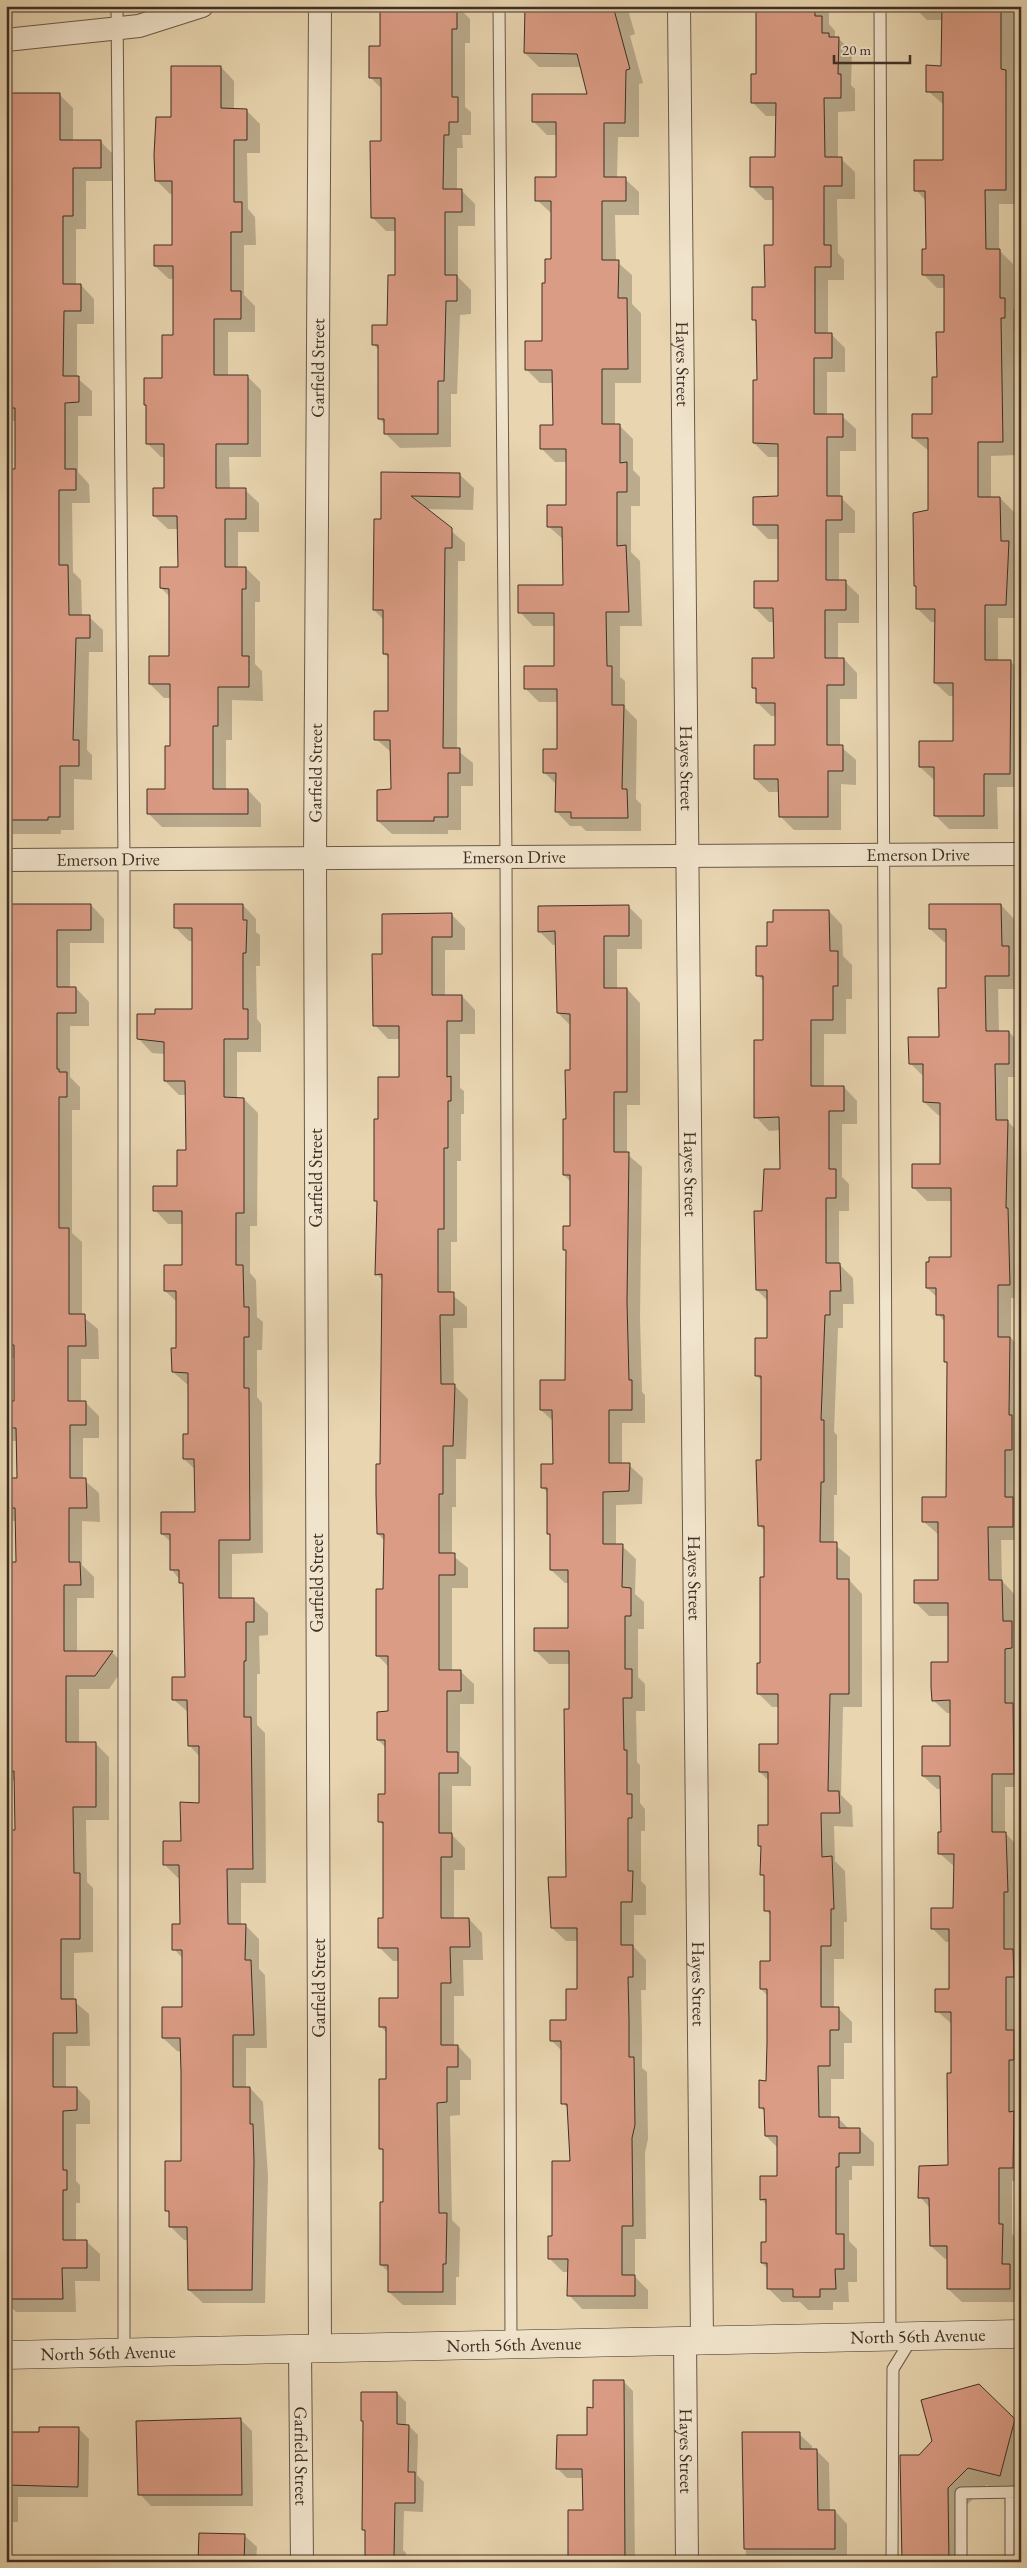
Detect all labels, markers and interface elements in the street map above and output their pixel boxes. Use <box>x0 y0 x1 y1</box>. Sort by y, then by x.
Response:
scale bar <box>834 32 911 64</box>
text: 20 m <box>842 40 871 59</box>
street label: Garfield Street <box>306 318 329 418</box>
street label: Hayes Street <box>671 321 695 407</box>
street label: Garfield Street <box>303 723 327 823</box>
street label: Hayes Street <box>675 725 699 811</box>
street label: Emerson Drive <box>866 842 970 866</box>
street label: Emerson Drive <box>462 845 566 868</box>
street label: Emerson Drive <box>56 847 160 871</box>
street label: Garfield Street <box>304 1128 327 1228</box>
street label: Hayes Street <box>679 1131 703 1217</box>
street label: Garfield Street <box>305 1533 328 1633</box>
street label: Hayes Street <box>683 1535 707 1621</box>
street label: Garfield Street <box>307 1938 330 2038</box>
street label: Hayes Street <box>687 1941 711 2027</box>
street label: North 56th Avenue <box>850 2323 986 2349</box>
street label: North 56th Avenue <box>446 2331 582 2357</box>
street label: North 56th Avenue <box>40 2339 176 2365</box>
street label: Garfield Street <box>290 2406 313 2506</box>
street label: Hayes Street <box>675 2408 698 2494</box>

